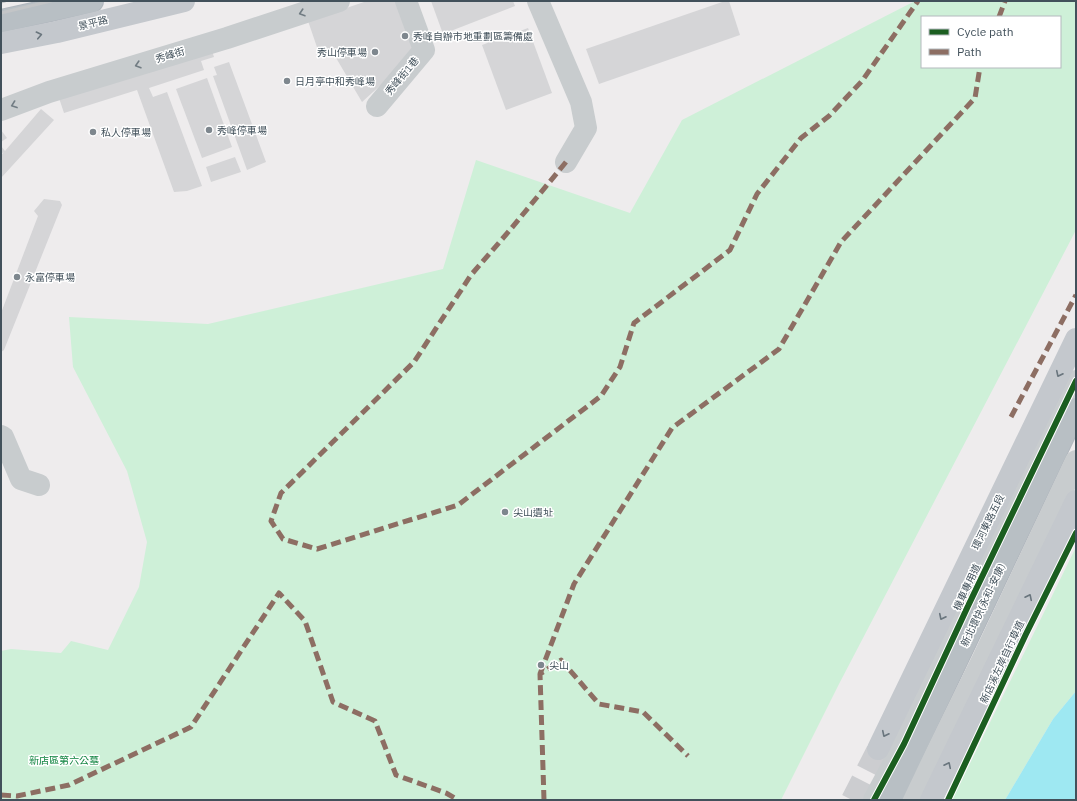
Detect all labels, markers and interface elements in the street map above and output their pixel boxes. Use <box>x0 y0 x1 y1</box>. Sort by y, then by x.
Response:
one-way arrow <box>299 8 306 17</box>
street label: 景平路 <box>77 13 109 33</box>
legend <box>921 16 1061 68</box>
text: Cycle path <box>957 24 1014 39</box>
place label: 秀峰自辦市地重劃區籌備處 <box>413 30 533 43</box>
marker: 秀峰自辦市地重劃區籌備處 <box>400 31 410 41</box>
one-way arrow <box>36 32 42 40</box>
street label: 秀峰街 <box>154 44 186 66</box>
text: Path <box>957 44 982 59</box>
place label: 秀山停車場 <box>317 46 367 59</box>
marker: 秀山停車場 <box>370 47 380 57</box>
street label: 秀峰街1巷 <box>382 54 422 98</box>
one-way arrow <box>135 60 142 69</box>
place label: 日月亭中和秀峰場 <box>295 75 375 88</box>
marker: 日月亭中和秀峰場 <box>282 76 292 86</box>
one-way arrow <box>11 100 18 108</box>
place label: 秀峰停車場 <box>217 124 267 137</box>
marker: 秀峰停車場 <box>204 125 214 135</box>
place label: 私人停車場 <box>101 126 151 139</box>
marker: 私人停車場 <box>88 127 98 137</box>
place label: 永富停車場 <box>25 271 75 284</box>
marker: 永富停車場 <box>12 272 22 282</box>
one-way arrow <box>1056 370 1064 377</box>
street label: 環河東路五段 <box>969 492 1007 552</box>
place label: 尖山遺址 <box>513 506 553 519</box>
marker: 尖山遺址 <box>500 507 510 517</box>
street label: 新北環快(永和-安康) <box>958 561 1008 649</box>
street label: 機車專用道 <box>951 562 983 612</box>
one-way arrow <box>1024 594 1032 602</box>
one-way arrow <box>939 613 947 621</box>
street label: 新店溪左岸自行車道 <box>977 618 1027 706</box>
place label: 尖山 <box>549 659 569 672</box>
marker: 尖山 <box>536 660 546 670</box>
one-way arrow <box>882 730 890 738</box>
park label: 新店區第六公墓 <box>29 754 99 767</box>
one-way arrow <box>943 762 951 769</box>

